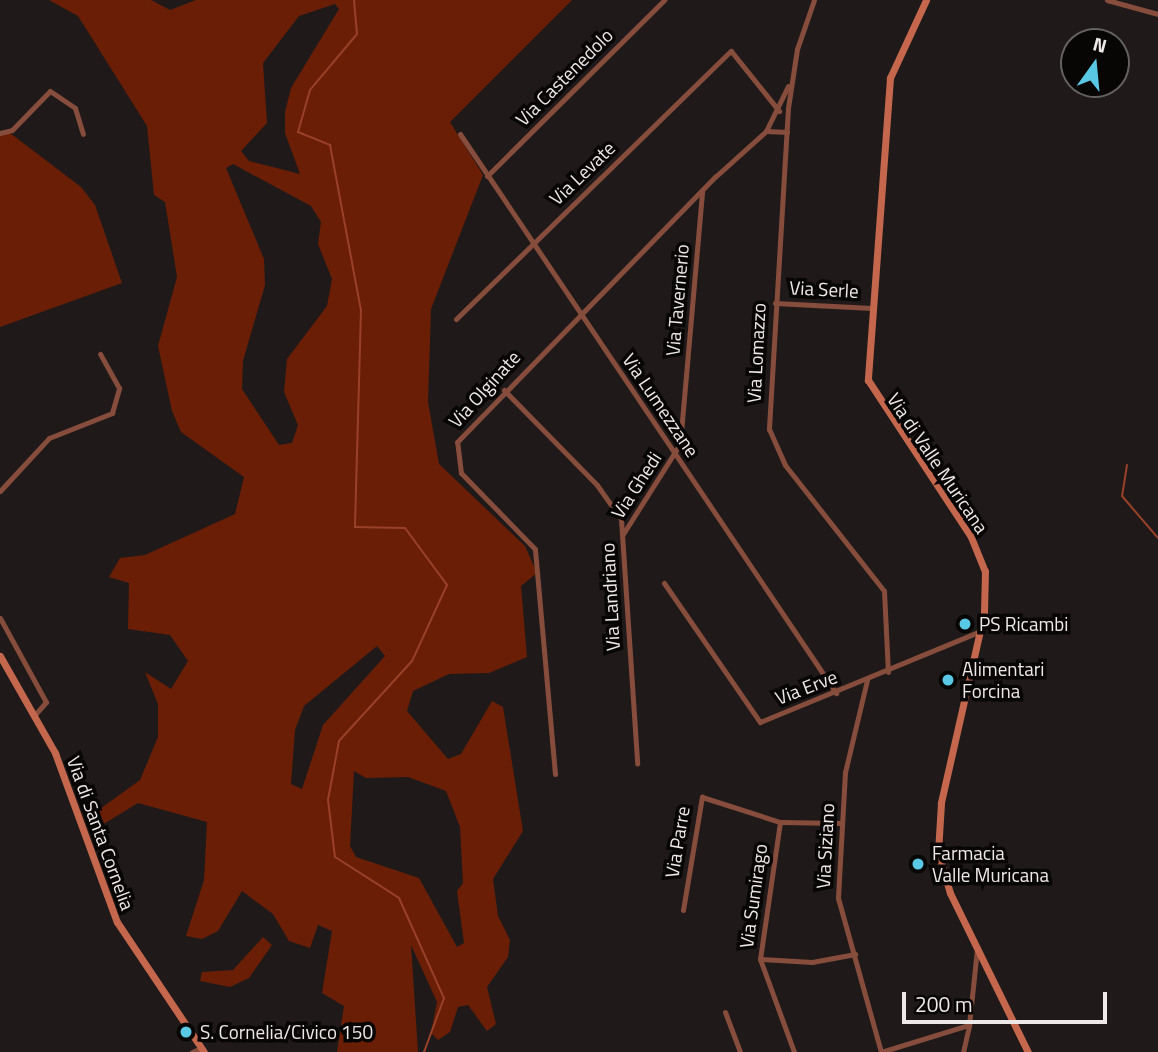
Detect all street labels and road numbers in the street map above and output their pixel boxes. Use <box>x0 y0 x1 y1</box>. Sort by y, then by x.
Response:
street label: Via Castenedolo <box>511 24 617 130</box>
street label: Via Levate <box>545 136 619 210</box>
street label: Via Tavernerio <box>661 243 693 357</box>
street label: Via Serle <box>789 276 859 302</box>
street label: Via Lomazzo <box>742 302 770 404</box>
street label: Via Olginate <box>443 346 525 432</box>
street label: Via Lumezzane <box>618 349 704 461</box>
street label: Via di Valle Muricana <box>883 389 993 537</box>
street label: Via Ghedi <box>606 447 666 523</box>
street label: Via Landriano <box>596 542 624 652</box>
street label: Via Erve <box>772 665 840 709</box>
street label: Via di Santa Cornelia <box>63 753 139 913</box>
street label: Via Siziano <box>811 802 839 890</box>
street label: Via Parre <box>660 805 694 879</box>
street label: Via Sumirago <box>734 842 772 950</box>

